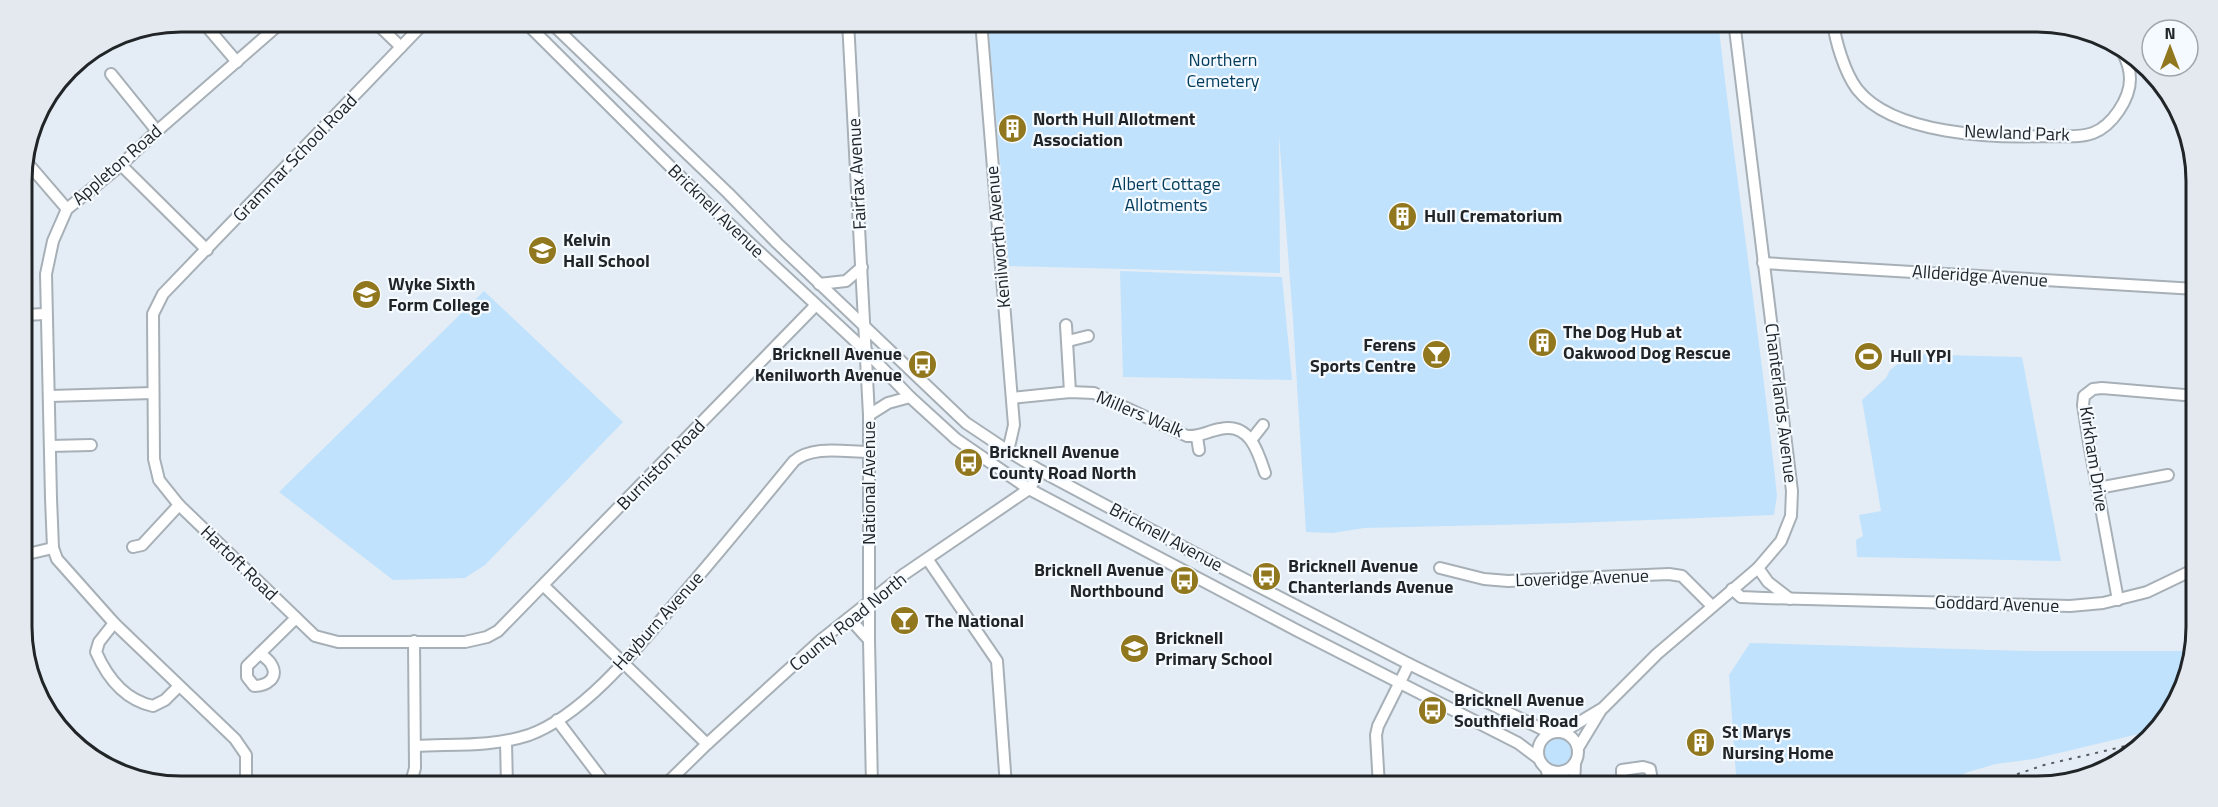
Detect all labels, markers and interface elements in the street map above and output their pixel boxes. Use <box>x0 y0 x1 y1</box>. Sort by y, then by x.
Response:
north arrow <box>2140 18 2200 78</box>
text: N <box>2164 21 2176 45</box>
park label: Northern Cemetery <box>1186 46 1260 94</box>
street label: Grammar School Road <box>226 87 363 228</box>
place label: North Hull Allotment Association <box>1033 105 1196 153</box>
building icon: North Hull Allotment Association <box>996 113 1028 145</box>
street label: Newland Park <box>1964 117 2071 148</box>
street label: Appleton Road <box>66 118 168 211</box>
street label: Fairfax Avenue <box>840 118 873 230</box>
street label: Bricknell Avenue <box>662 157 771 264</box>
street label: Kenilworth Avenue <box>978 165 1017 309</box>
park label: Albert Cottage Allotments <box>1112 170 1221 218</box>
building icon: Hull Crematorium <box>1387 200 1419 232</box>
place label: Hull Crematorium <box>1424 202 1562 229</box>
place label: Kelvin Hall School <box>563 226 650 274</box>
school or university icon: Kelvin Hall School <box>526 234 558 266</box>
street label: Allderidge Avenue <box>1911 257 2049 294</box>
place label: Wyke Sixth Form College <box>388 270 489 318</box>
school or university icon: Wyke Sixth Form College <box>351 278 383 310</box>
place label: The Dog Hub at Oakwood Dog Rescue <box>1563 318 1731 366</box>
street label: Chanterlands Avenue <box>1758 322 1805 484</box>
building icon: The Dog Hub at Oakwood Dog Rescue <box>1526 326 1558 358</box>
place label: Ferens Sports Centre <box>1310 331 1416 379</box>
bar icon: Ferens Sports Centre <box>1421 339 1453 371</box>
place label: Bricknell Avenue Kenilworth Avenue <box>755 340 902 388</box>
sports icon: Hull YPI <box>1853 340 1885 372</box>
place label: Hull YPI <box>1890 342 1952 369</box>
bus stop icon: Bricknell Avenue Kenilworth Avenue <box>907 348 939 380</box>
street label: Millers Walk <box>1092 383 1188 444</box>
street label: Kirkham Drive <box>2073 404 2116 513</box>
street label: Burniston Road <box>610 413 711 516</box>
street label: National Avenue <box>855 421 882 545</box>
place label: Bricknell Avenue County Road North <box>989 438 1136 486</box>
bus stop icon: Bricknell Avenue County Road North <box>952 446 984 478</box>
street label: Bricknell Avenue <box>1105 495 1228 578</box>
street label: Hartoft Road <box>195 519 284 607</box>
place label: Bricknell Avenue Chanterlands Avenue <box>1288 552 1453 600</box>
place label: Bricknell Avenue Northbound <box>1034 556 1164 604</box>
bus stop icon: Bricknell Avenue Chanterlands Avenue <box>1251 560 1283 592</box>
street label: Loveridge Avenue <box>1515 562 1649 593</box>
bus stop icon: Bricknell Avenue Northbound <box>1169 564 1201 596</box>
street label: Hayburn Avenue <box>606 565 709 676</box>
street label: County Road North <box>783 566 912 677</box>
street label: Goddard Avenue <box>1934 588 2060 619</box>
bar icon: The National <box>888 605 920 637</box>
place label: The National <box>925 607 1024 634</box>
place label: Bricknell Primary School <box>1155 624 1273 672</box>
school or university icon: Bricknell Primary School <box>1118 632 1150 664</box>
place label: Bricknell Avenue Southfield Road <box>1454 686 1584 734</box>
bus stop icon: Bricknell Avenue Southfield Road <box>1417 694 1449 726</box>
place label: St Marys Nursing Home <box>1722 718 1834 766</box>
building icon: St Marys Nursing Home <box>1685 726 1717 758</box>

